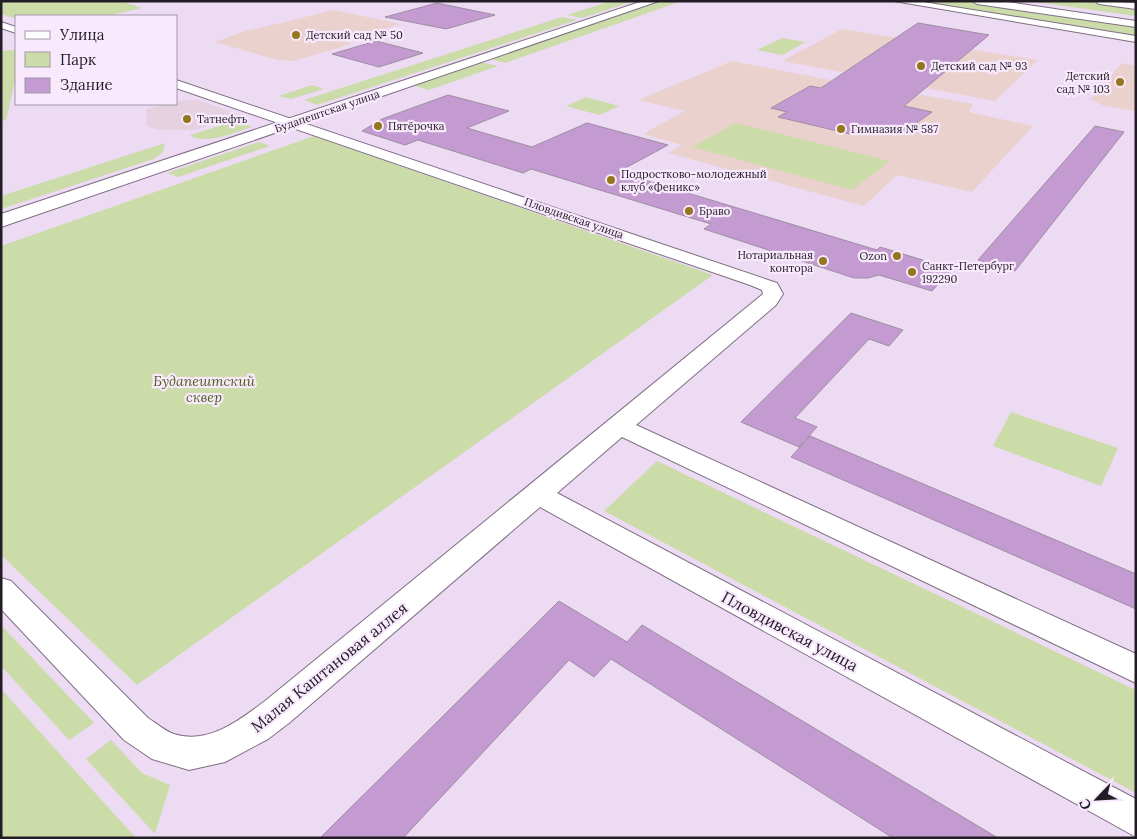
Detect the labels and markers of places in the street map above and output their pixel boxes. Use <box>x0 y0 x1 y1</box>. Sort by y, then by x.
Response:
place label: Детский сад № 50 <box>306 28 403 42</box>
marker: Детский сад № 50 <box>290 29 302 41</box>
place label: Детский сад № 93 <box>931 59 1027 73</box>
marker: Детский сад № 93 <box>915 60 927 72</box>
place label: Детский сад № 103 <box>1057 69 1110 96</box>
marker: Детский сад № 103 <box>1114 76 1126 88</box>
place label: Татнефть <box>197 112 248 126</box>
marker: Татнефть <box>181 113 193 125</box>
place label: Пятёрочка <box>388 119 445 133</box>
marker: Пятёрочка <box>372 120 384 132</box>
place label: Гимназия № 587 <box>851 122 938 136</box>
marker: Гимназия № 587 <box>835 123 847 135</box>
place label: Подростково-молодежный клуб «Феникс» <box>621 167 767 194</box>
marker: Подростково-молодежный клуб «Феникс» <box>605 174 617 186</box>
place label: Браво <box>699 204 730 218</box>
marker: Браво <box>683 205 695 217</box>
place label: Нотариальная контора <box>737 248 813 275</box>
place label: Ozon <box>860 249 887 263</box>
marker: Ozon <box>891 250 903 262</box>
marker: Нотариальная контора <box>817 255 829 267</box>
place label: Санкт-Петербург 192290 <box>922 259 1014 286</box>
marker: Санкт-Петербург 192290 <box>906 266 918 278</box>

